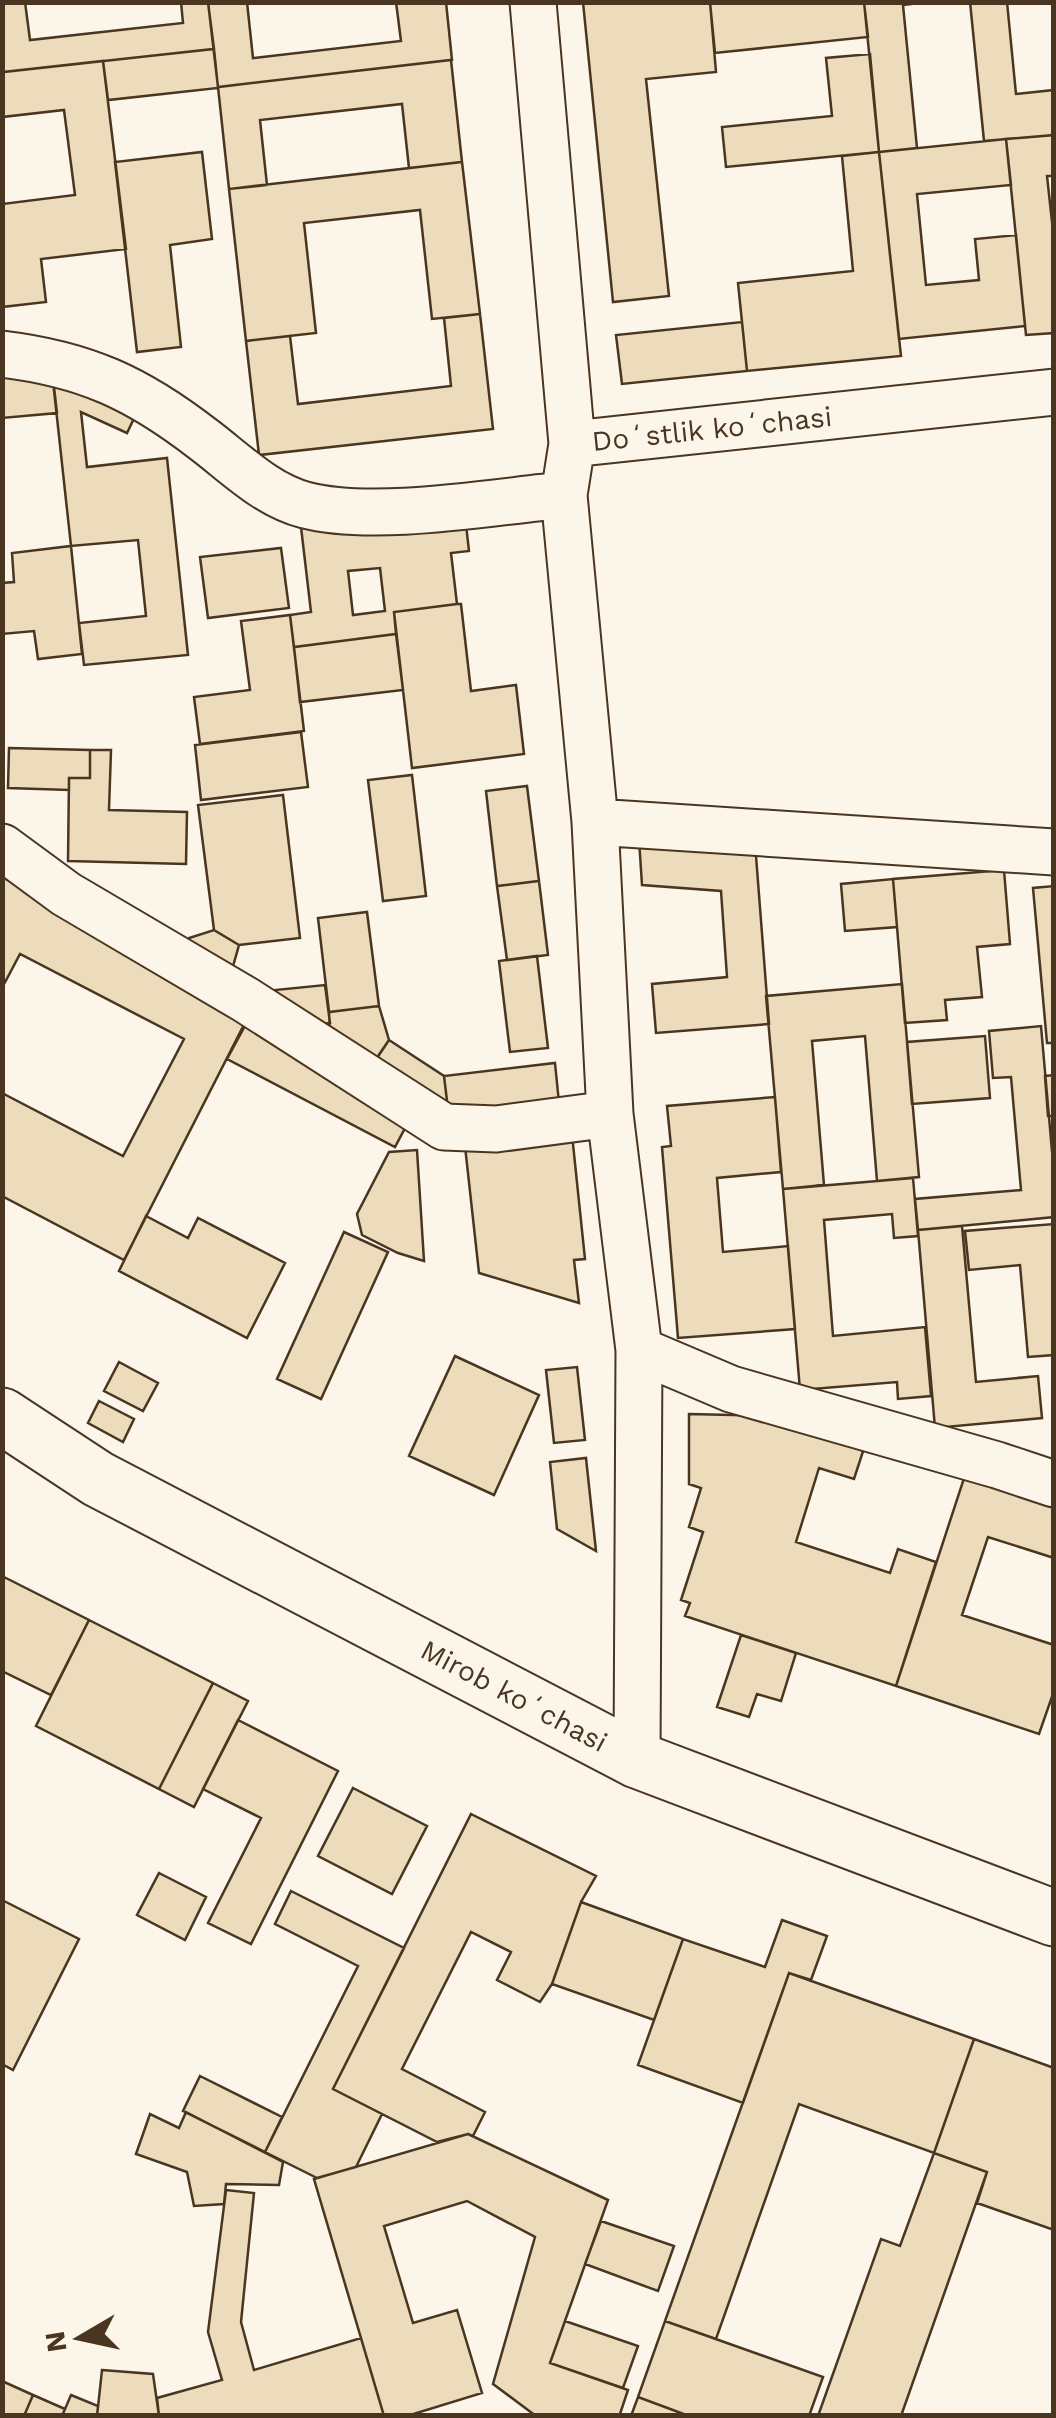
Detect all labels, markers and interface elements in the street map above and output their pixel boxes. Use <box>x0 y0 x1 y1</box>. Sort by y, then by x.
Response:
street label: Doʻstlik koʻchasi <box>590 400 834 458</box>
street label: Mirob koʻchasi <box>415 1633 613 1759</box>
north arrow <box>30 2288 130 2388</box>
text: N <box>38 2329 74 2355</box>

